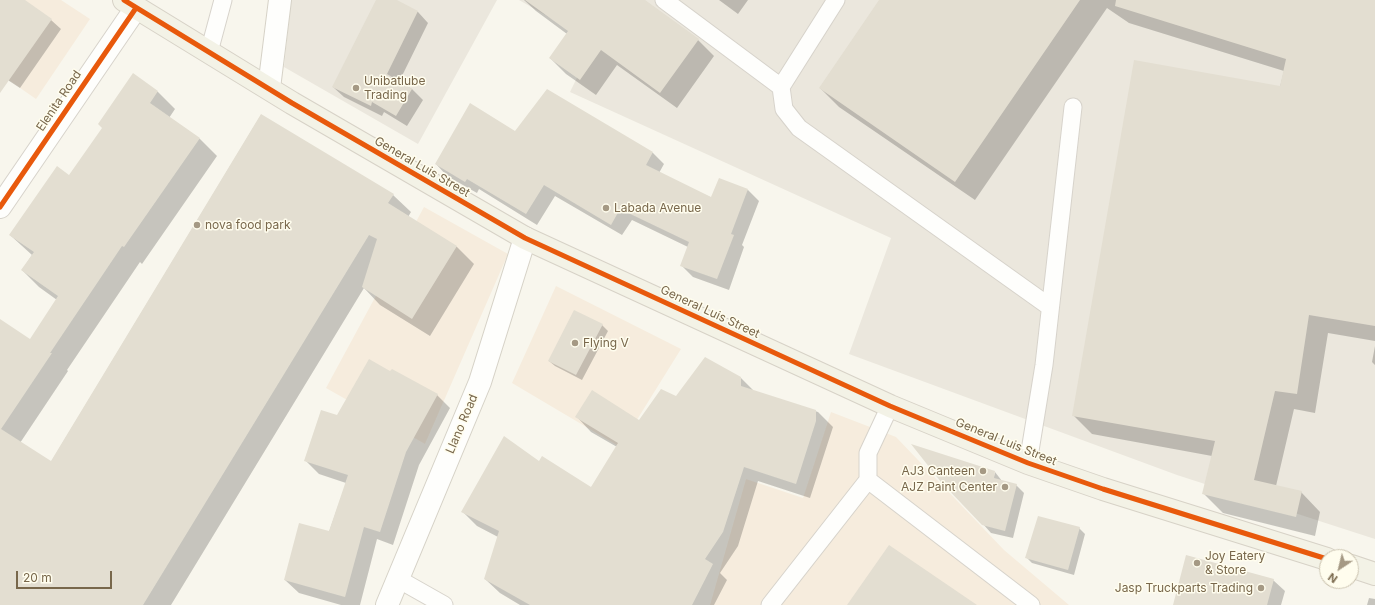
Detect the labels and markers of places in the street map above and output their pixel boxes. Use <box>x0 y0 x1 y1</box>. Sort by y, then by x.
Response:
place label: Unibatlube Trading <box>364 74 425 102</box>
marker: Unibatlube Trading <box>351 83 361 93</box>
place label: Labada Avenue <box>614 201 701 215</box>
marker: Labada Avenue <box>601 203 611 213</box>
place label: nova food park <box>205 218 291 232</box>
marker: nova food park <box>192 220 202 230</box>
place label: Flying V <box>583 336 629 350</box>
marker: Flying V <box>570 338 580 348</box>
place label: AJ3 Canteen <box>902 464 975 478</box>
marker: AJ3 Canteen <box>978 466 988 476</box>
place label: AJZ Paint Center <box>901 480 997 494</box>
marker: AJZ Paint Center <box>1000 482 1010 492</box>
place label: Joy Eatery & Store <box>1205 549 1265 577</box>
marker: Joy Eatery & Store <box>1192 558 1202 568</box>
place label: Jasp Truckparts Trading <box>1115 581 1253 595</box>
marker: Jasp Truckparts Trading <box>1256 583 1266 593</box>

